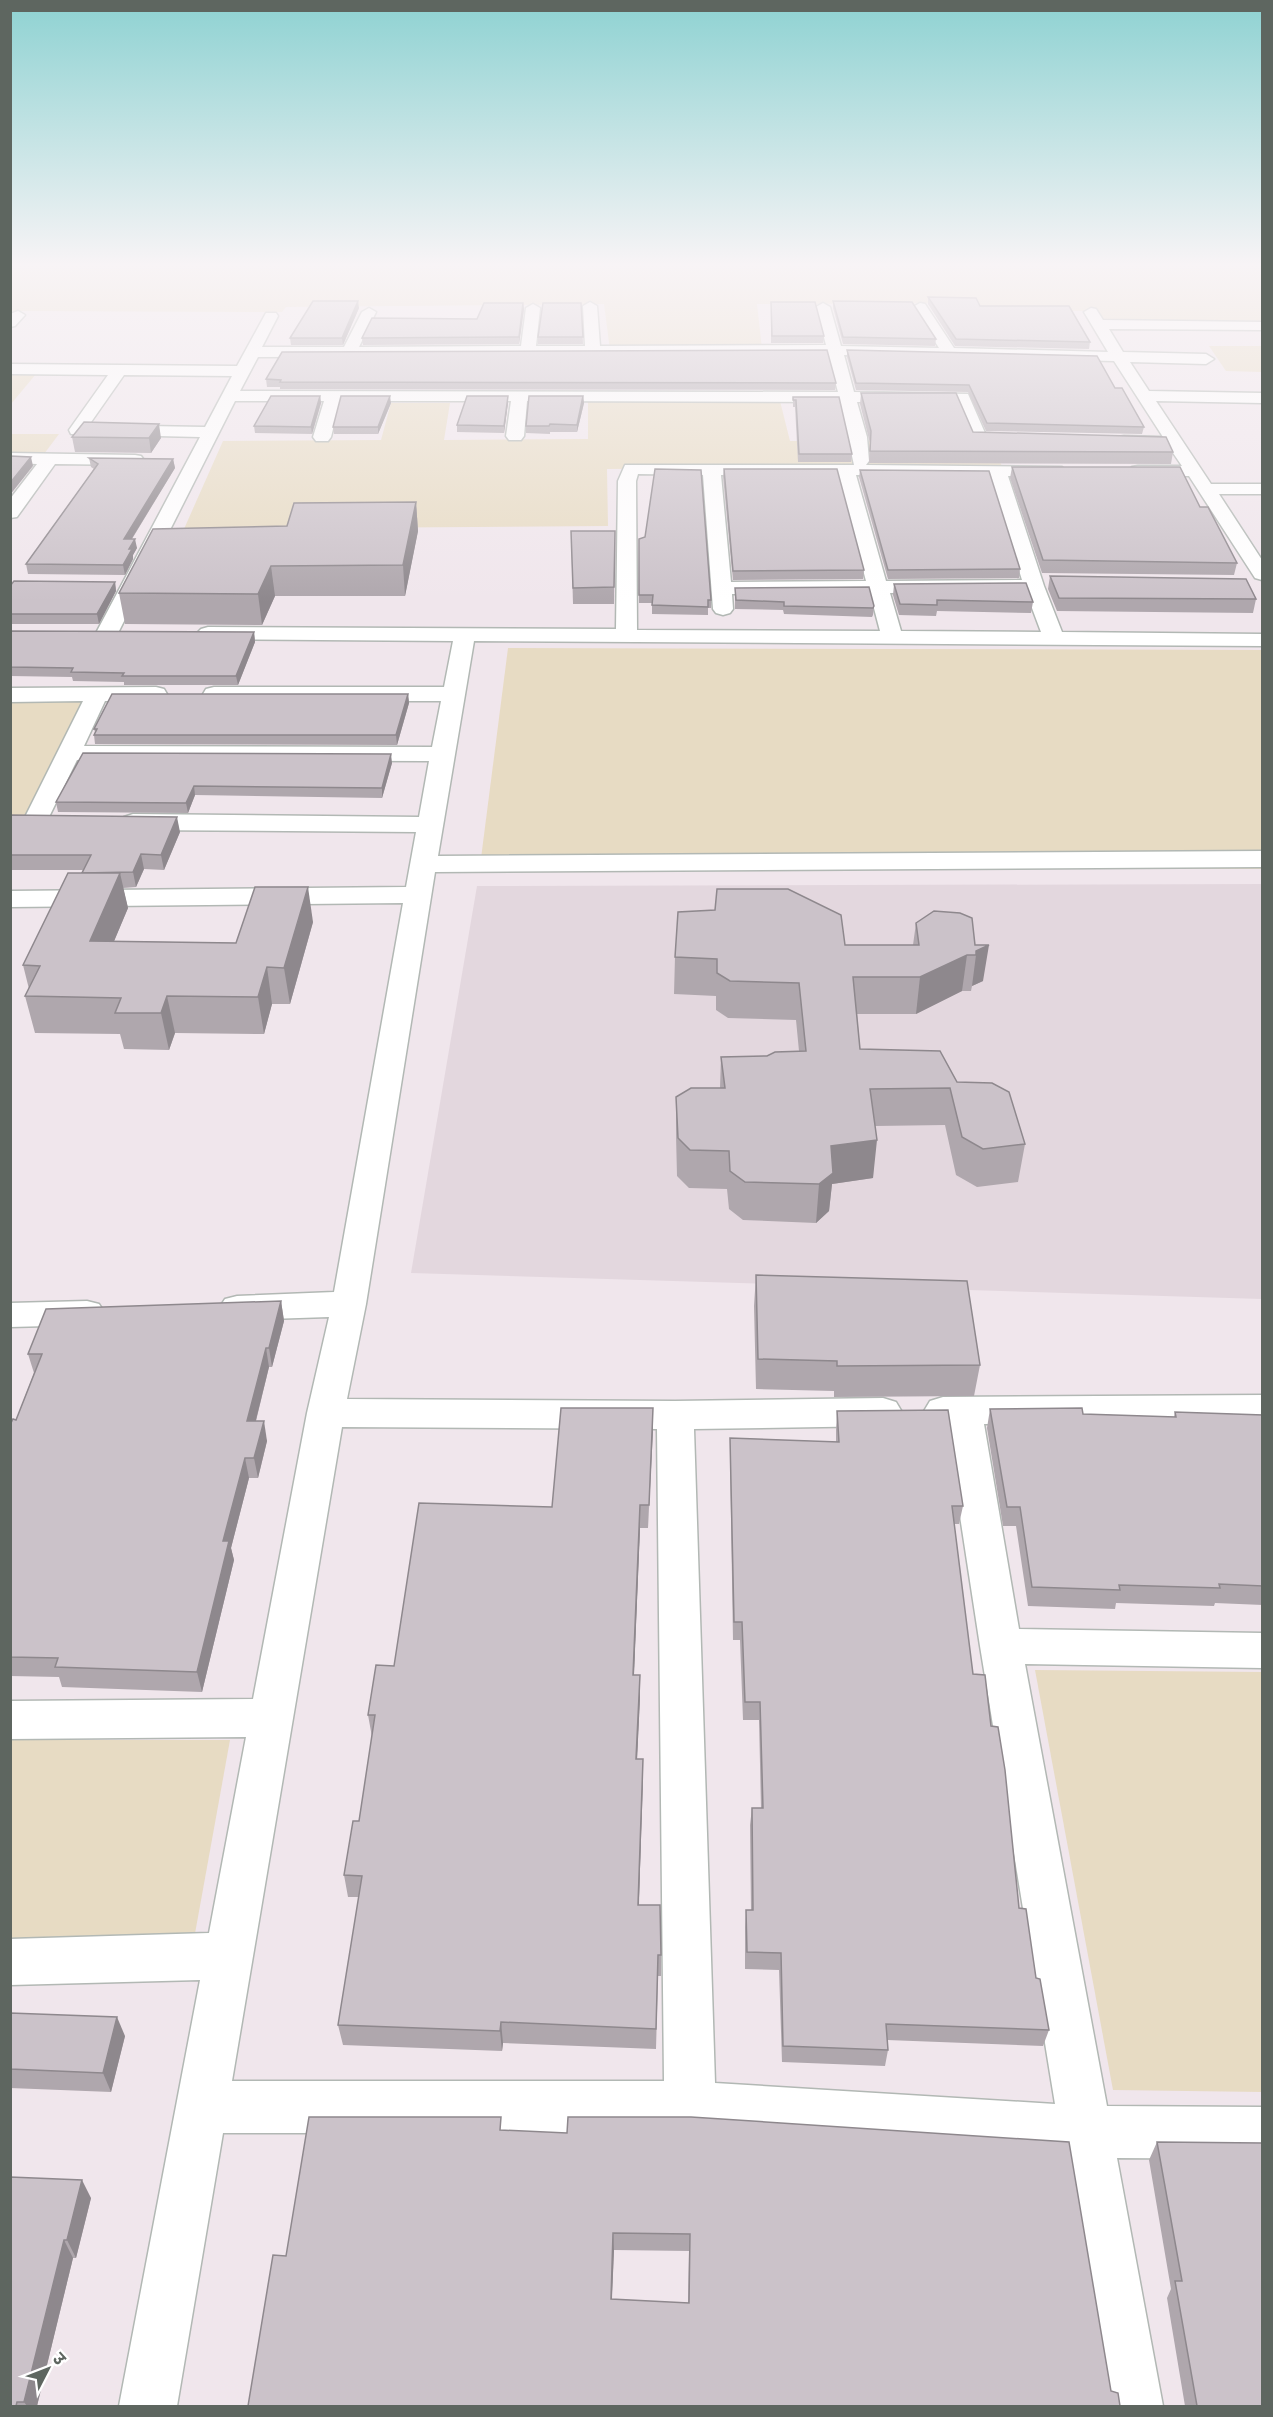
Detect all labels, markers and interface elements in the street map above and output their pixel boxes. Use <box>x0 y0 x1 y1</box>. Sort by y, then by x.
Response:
north arrow <box>18 2339 78 2399</box>
text: उ <box>47 2347 71 2371</box>

